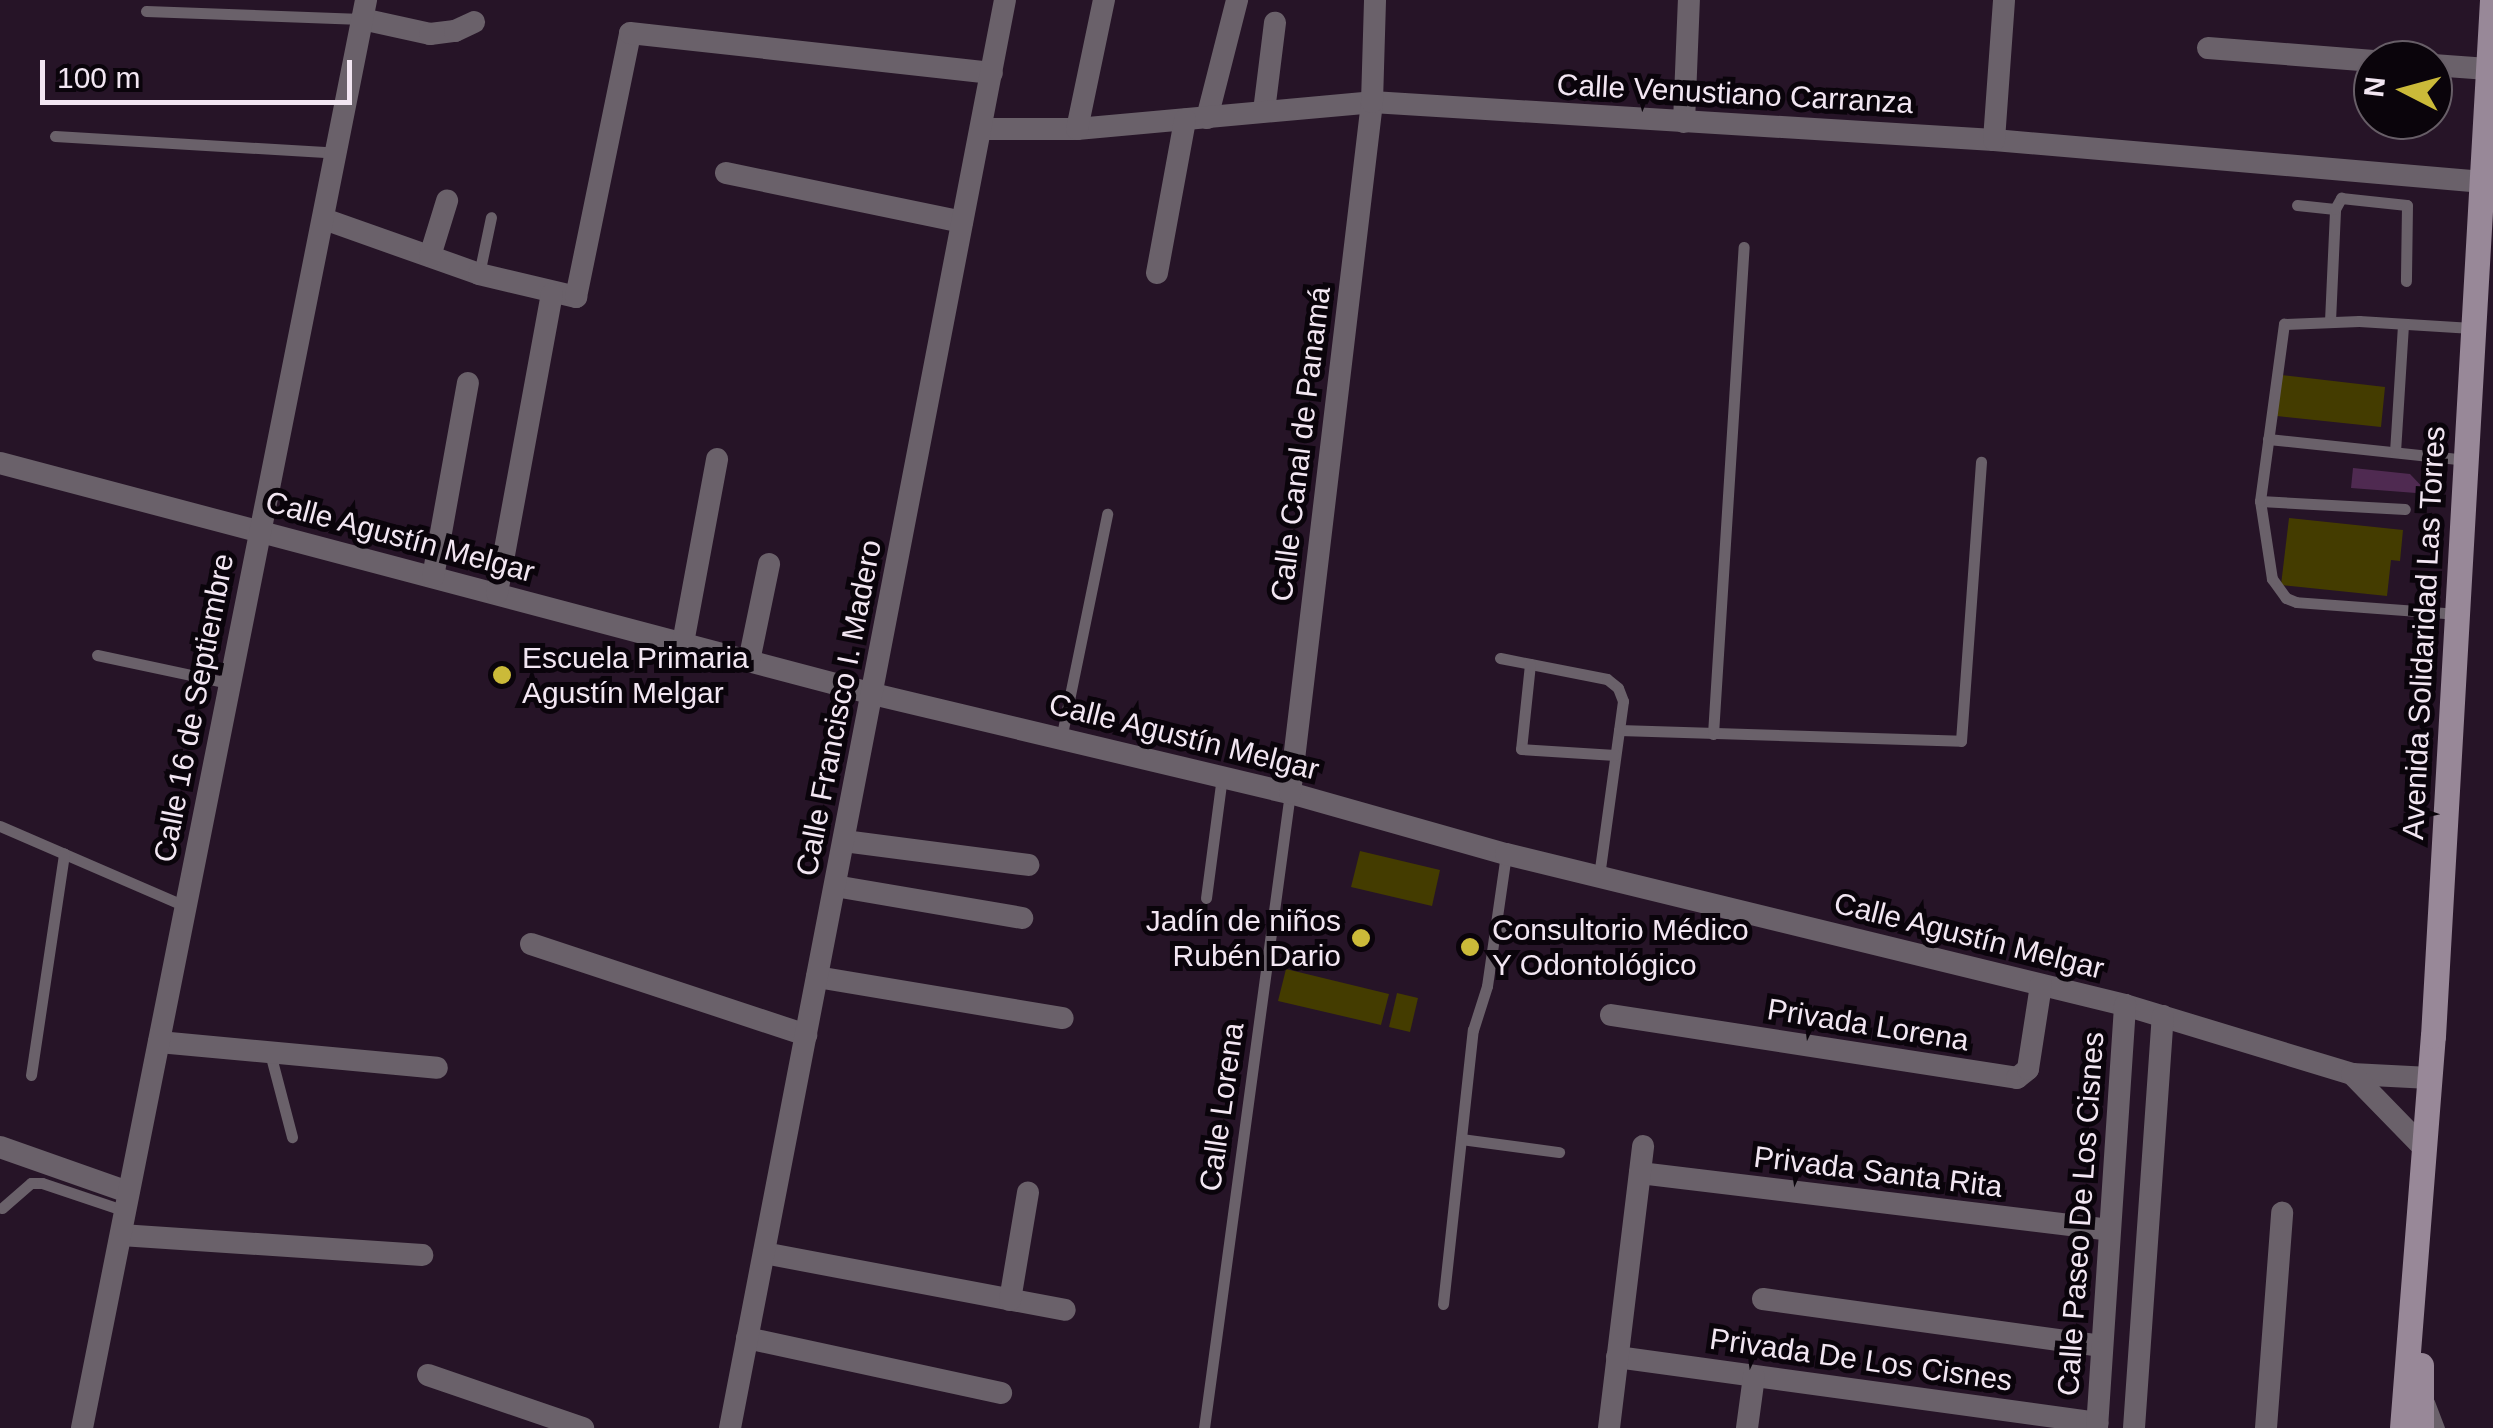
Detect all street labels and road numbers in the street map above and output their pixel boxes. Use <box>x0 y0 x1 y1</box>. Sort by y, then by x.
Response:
street label: Calle Venustiano Carranza <box>1556 67 1914 121</box>
street label: Calle Canal de Panamá <box>1264 285 1338 603</box>
street label: Avenida Solidaridad Las Torres <box>2395 425 2453 841</box>
street label: Calle Agustín Melgar <box>261 484 539 590</box>
street label: Calle Francisco I. Madero <box>789 537 889 879</box>
street label: Calle 16 de Septiembre <box>146 551 242 865</box>
street label: Calle Agustín Melgar <box>1045 686 1323 788</box>
street label: Calle Agustín Melgar <box>1830 885 2108 987</box>
street label: Privada Lorena <box>1765 991 1971 1059</box>
street label: Calle Lorena <box>1192 1020 1252 1194</box>
street label: Calle Paseo De Los Cisnes <box>2050 1031 2112 1397</box>
street label: Privada Santa Rita <box>1752 1139 2004 1205</box>
street label: Privada De Los Cisnes <box>1707 1321 2015 1399</box>

